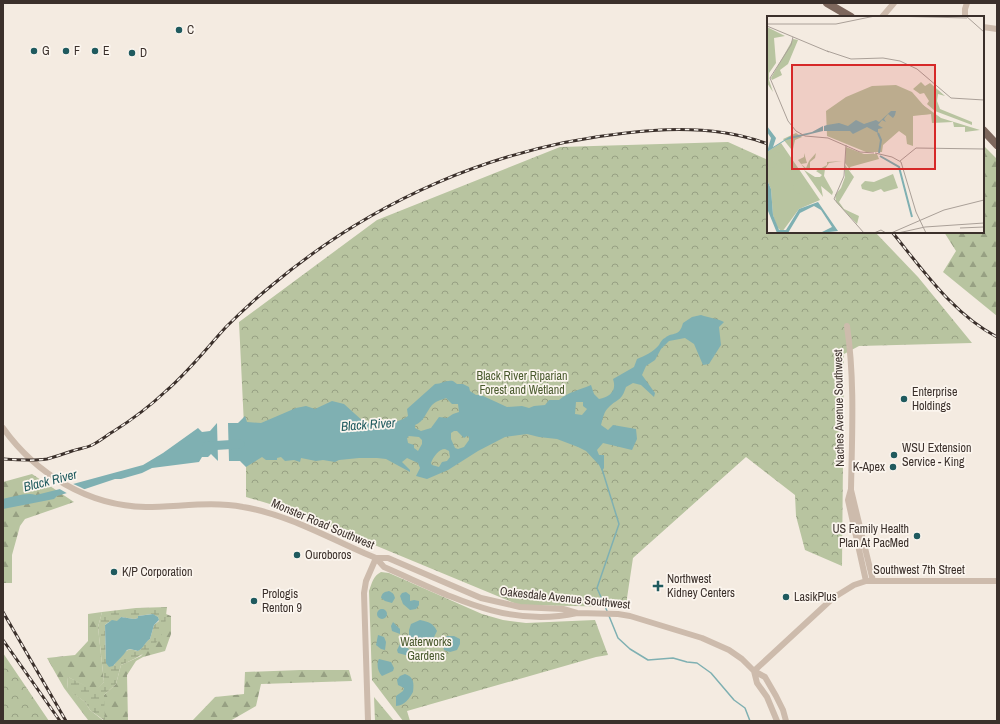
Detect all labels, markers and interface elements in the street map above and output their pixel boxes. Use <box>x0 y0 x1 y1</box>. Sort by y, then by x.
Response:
inset map <box>767 16 984 233</box>
place label: C <box>187 22 194 38</box>
marker: C <box>174 25 184 35</box>
place label: G <box>42 43 50 59</box>
place label: F <box>74 43 80 59</box>
place label: E <box>103 43 110 59</box>
place label: D <box>140 45 147 61</box>
marker: G <box>29 46 39 56</box>
marker: F <box>61 46 71 56</box>
marker: E <box>90 46 100 56</box>
marker: D <box>127 48 137 58</box>
street label: Naches Avenue Southwest <box>830 349 848 467</box>
park label: Black River Riparian Forest and Wetland <box>477 368 567 398</box>
place label: Enterprise Holdings <box>912 384 957 414</box>
marker: Enterprise Holdings <box>899 394 909 404</box>
water label: Black River <box>340 414 396 435</box>
place label: WSU Extension Service - King <box>902 440 971 470</box>
marker: WSU Extension Service - King <box>889 450 899 460</box>
place label: K-Apex <box>853 459 885 475</box>
marker: K-Apex <box>888 462 898 472</box>
water label: Black River <box>22 466 79 495</box>
street label: Monster Road Southwest <box>269 495 377 553</box>
place label: US Family Health Plan At PacMed <box>832 521 909 551</box>
marker: US Family Health Plan At PacMed <box>912 531 922 541</box>
place label: Ouroboros <box>305 547 352 563</box>
marker: Ouroboros <box>292 550 302 560</box>
street label: Southwest 7th Street <box>873 562 965 578</box>
place label: K/P Corporation <box>122 564 192 580</box>
marker: K/P Corporation <box>109 567 119 577</box>
place label: Northwest Kidney Centers <box>667 571 735 601</box>
marker: Northwest Kidney Centers <box>652 580 664 592</box>
street label: Oakesdale Avenue Southwest <box>499 583 631 613</box>
place label: Prologis Renton 9 <box>262 586 302 616</box>
place label: LasikPlus <box>794 589 837 605</box>
marker: LasikPlus <box>781 592 791 602</box>
marker: Prologis Renton 9 <box>249 596 259 606</box>
park label: Waterworks Gardens <box>400 634 452 664</box>

